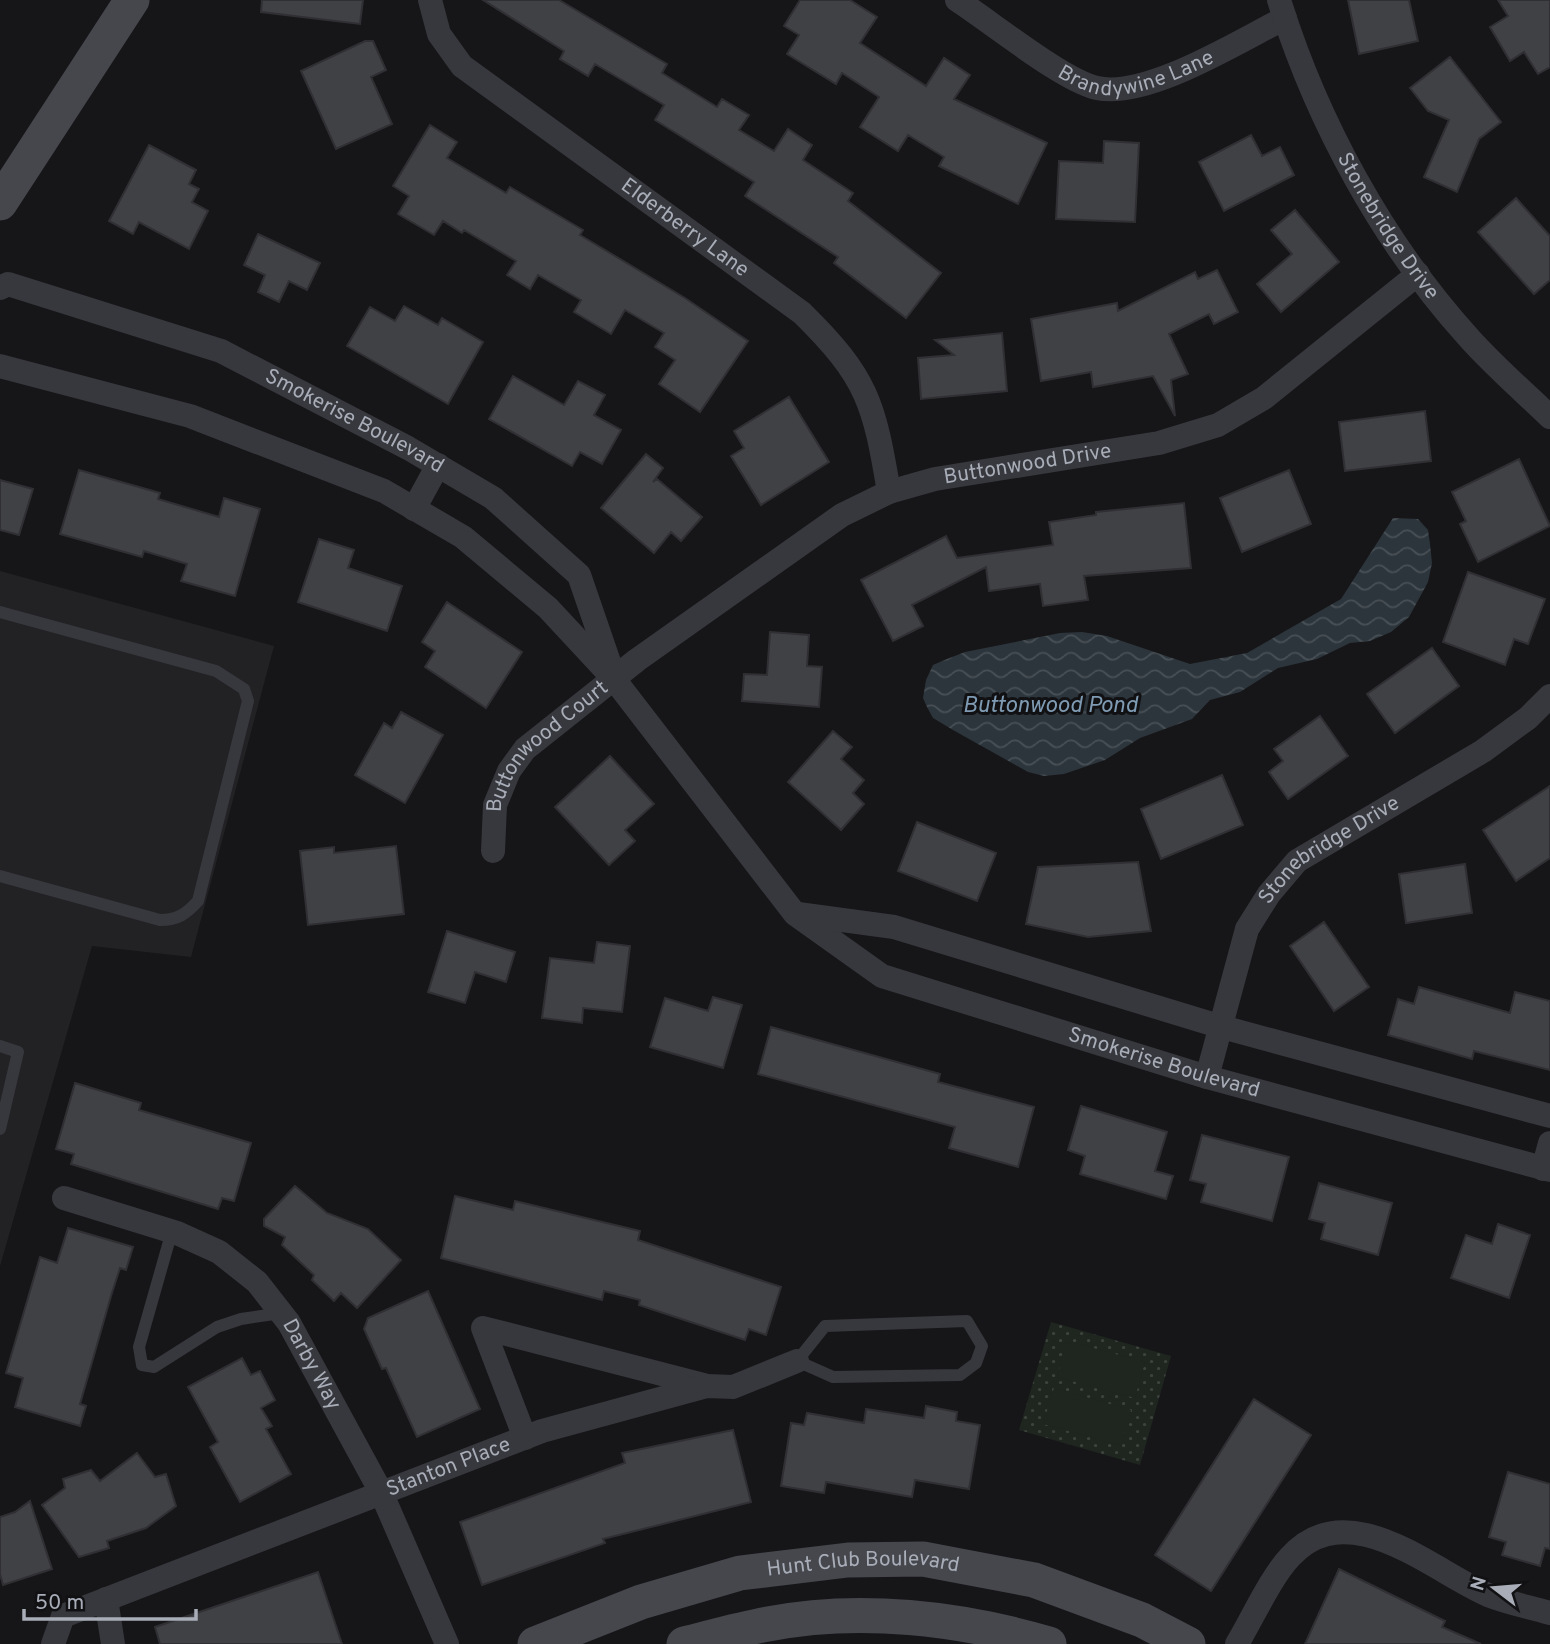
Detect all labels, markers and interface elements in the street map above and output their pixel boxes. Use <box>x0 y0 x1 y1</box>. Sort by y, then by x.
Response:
street label: Brandywine Lane <box>1053 44 1218 103</box>
street label: Stonebridge Drive <box>1331 148 1445 305</box>
street label: Elderberry Lane <box>615 172 754 284</box>
street label: Smokerise Boulevard <box>260 363 449 480</box>
street label: Buttonwood Drive <box>942 437 1113 491</box>
street label: Buttonwood Court <box>481 674 614 812</box>
water label: Buttonwood Pond <box>963 692 1139 721</box>
street label: Stonebridge Drive <box>1252 790 1405 909</box>
street label: Smokerise Boulevard <box>1065 1021 1263 1104</box>
street label: Darby Way <box>276 1314 347 1415</box>
street label: Stanton Place <box>382 1431 515 1503</box>
street label: Hunt Club Boulevard <box>765 1545 962 1583</box>
north arrow <box>1459 1553 1529 1623</box>
text: N <box>1466 1574 1493 1594</box>
scale bar <box>24 1578 196 1622</box>
text: 50 m <box>35 1590 84 1617</box>

